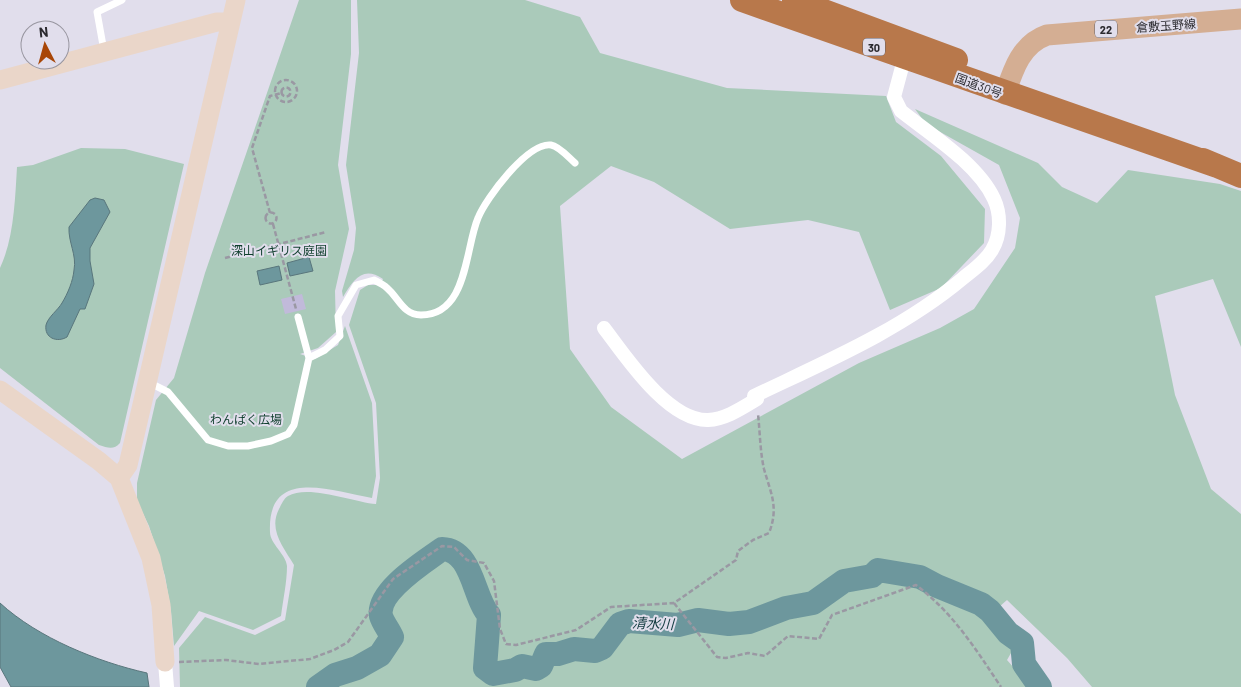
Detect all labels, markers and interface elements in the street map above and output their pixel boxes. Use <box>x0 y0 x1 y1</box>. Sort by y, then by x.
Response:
street label: 倉敷玉野線 <box>1136 16 1196 34</box>
north arrow <box>20 20 70 70</box>
road number: 22 <box>1095 20 1117 38</box>
text: N <box>38 23 49 41</box>
road number: 30 <box>863 38 885 56</box>
street label: 国道30号 <box>954 70 1004 100</box>
park label: 深山イギリス庭園 <box>231 243 327 257</box>
park label: わんぱく広場 <box>210 412 282 426</box>
water label: 清水川 <box>632 614 676 632</box>

